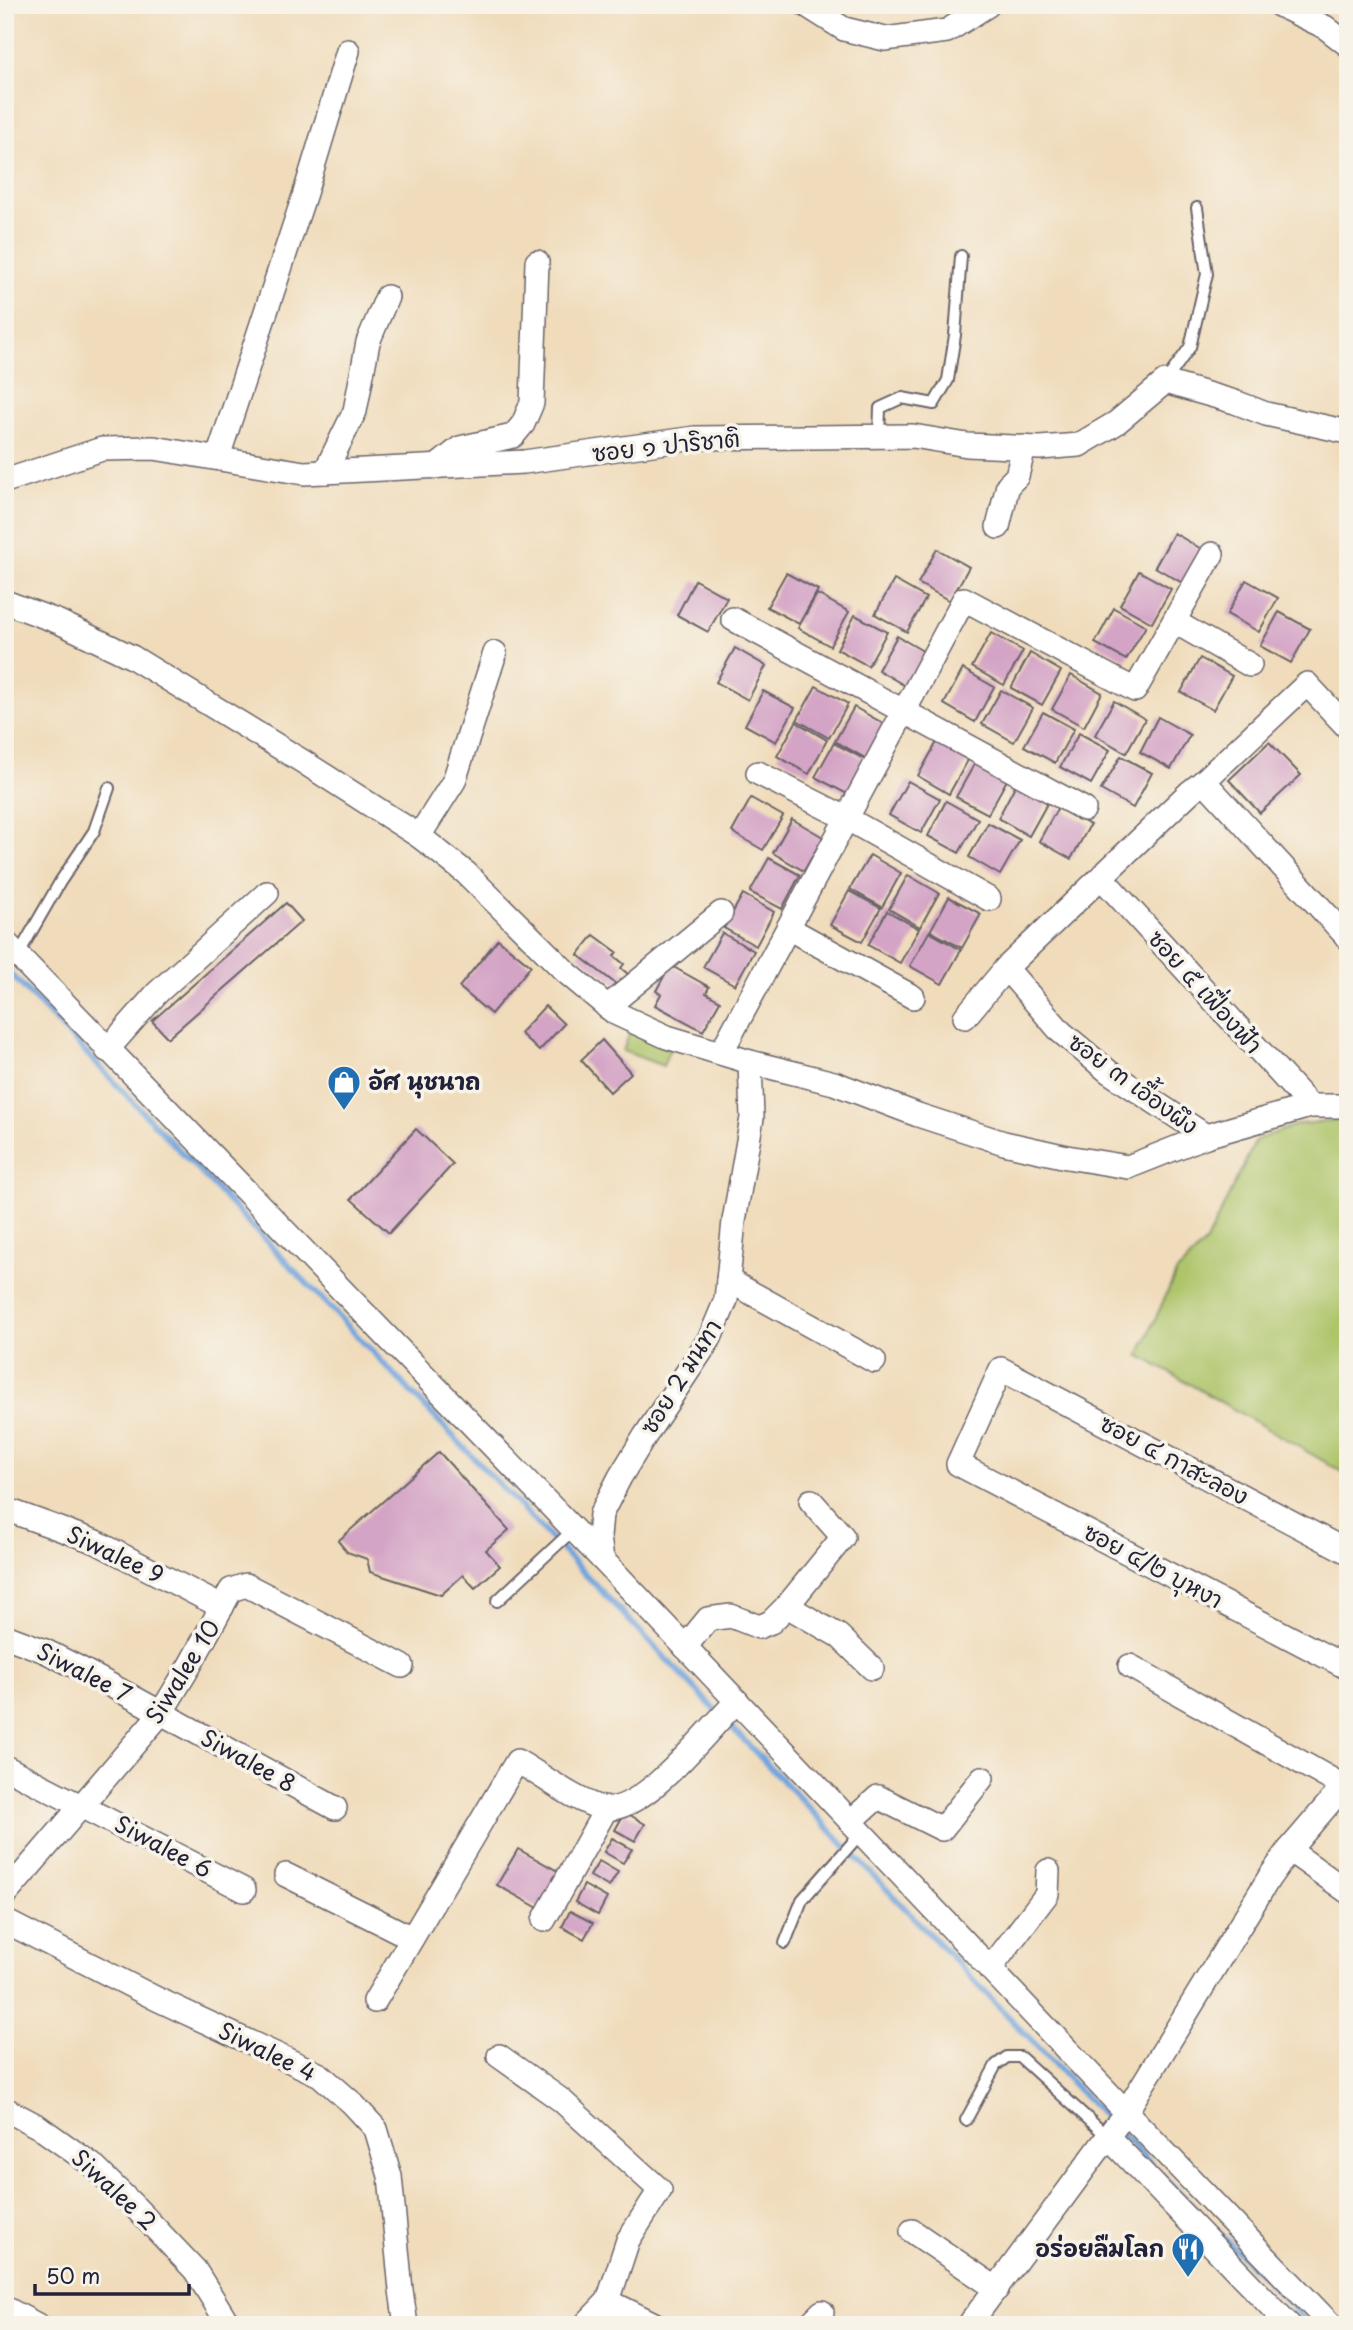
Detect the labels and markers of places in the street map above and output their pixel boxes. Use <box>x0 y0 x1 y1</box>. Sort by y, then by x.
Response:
shop icon: อัศ นุชนาถ <box>325 1063 363 1112</box>
place label: อัศ นุชนาถ <box>368 1063 481 1099</box>
place label: อร่อยลืมโลก <box>1035 2230 1164 2265</box>
restaurant icon: อร่อยลืมโลก <box>1169 2230 1207 2279</box>

